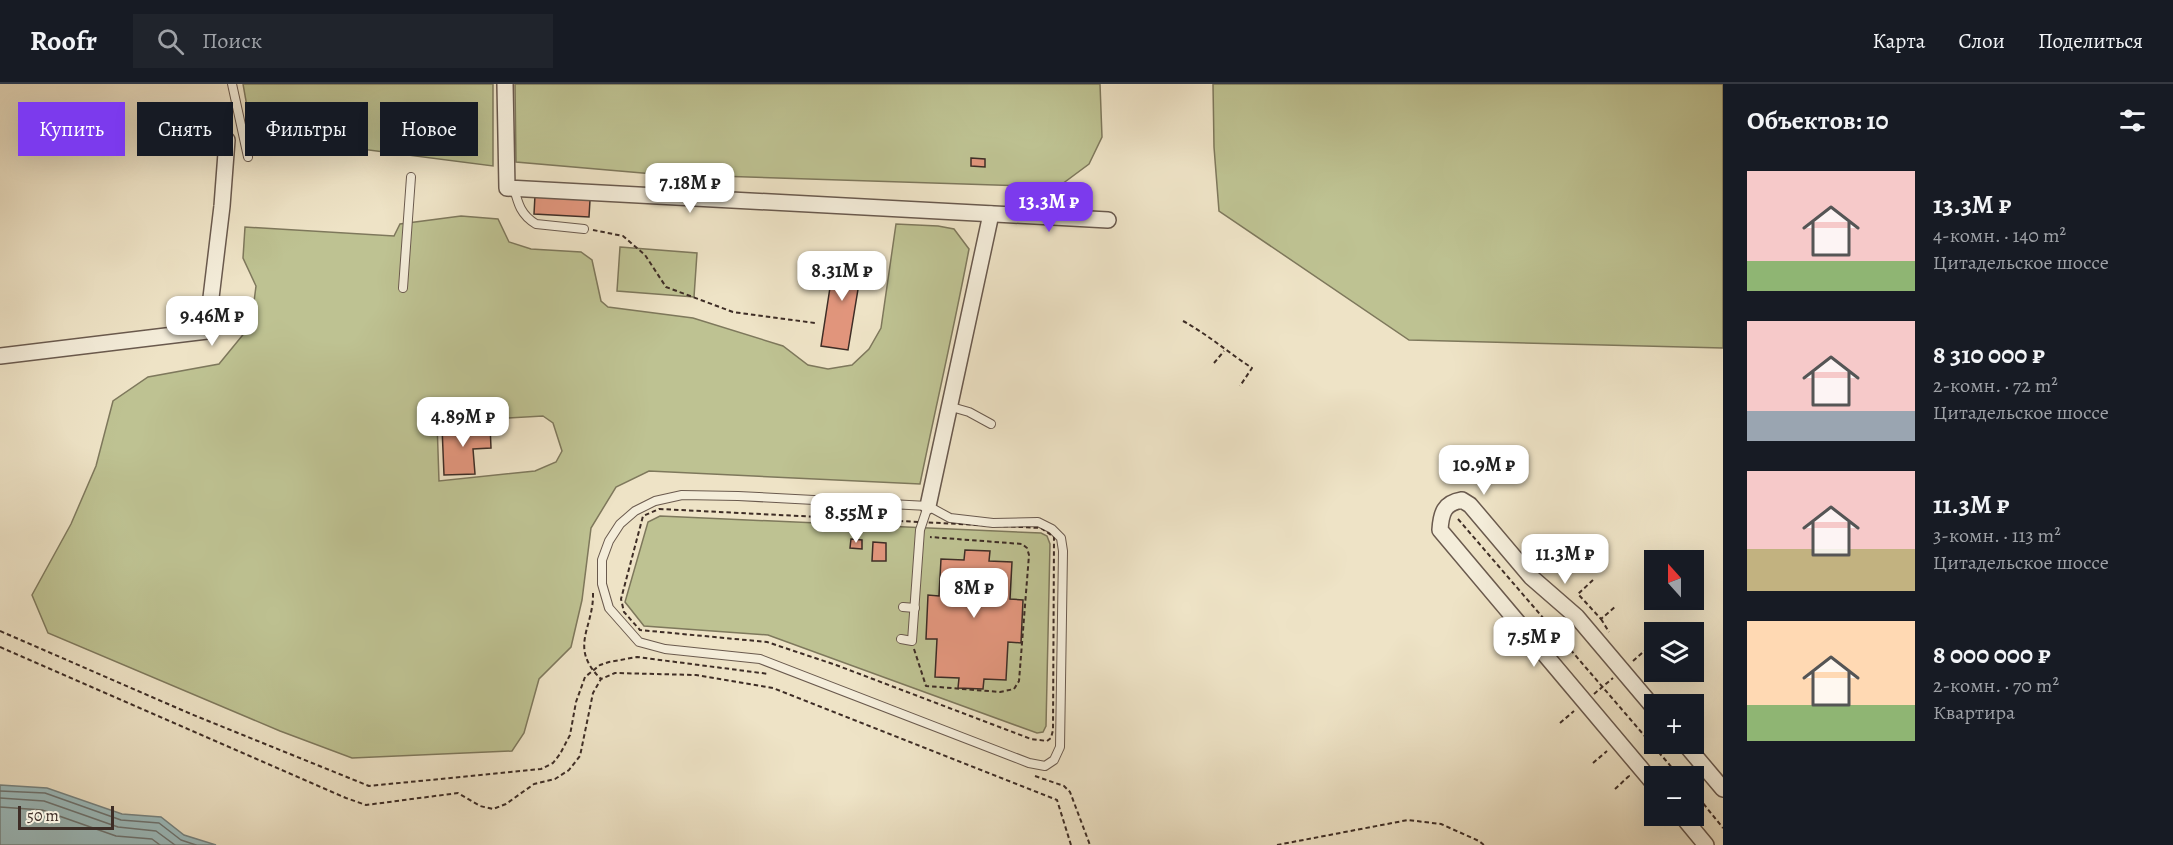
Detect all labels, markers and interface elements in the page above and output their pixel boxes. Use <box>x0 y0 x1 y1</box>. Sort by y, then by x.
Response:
search box <box>133 14 553 68</box>
text: Roofr <box>30 22 97 60</box>
icon: search <box>154 25 187 58</box>
text: Поиск <box>202 26 262 56</box>
text: Карта <box>1872 27 1925 55</box>
text: Слои <box>1958 27 2005 55</box>
text: Поделиться <box>2038 27 2143 55</box>
chip: Купить <box>18 102 125 156</box>
chip: Снять <box>137 102 233 156</box>
chip: Фильтры <box>245 102 368 156</box>
chip: Новое <box>380 102 478 156</box>
text: Объектов: 10 <box>1747 103 1889 138</box>
icon: filters <box>2116 104 2149 137</box>
pin: 7.18M ₽ <box>635 163 745 214</box>
text: 7.18M ₽ <box>659 169 721 196</box>
pin: 13.3M ₽ <box>994 182 1104 233</box>
text: 13.3M ₽ <box>1933 187 2011 222</box>
text: 13.3M ₽ <box>1019 188 1079 215</box>
icon: home <box>1795 195 1867 267</box>
text: 4-комн. · 140 m² <box>1933 222 2066 249</box>
text: Цитадельское шоссе <box>1933 249 2109 276</box>
pin: 8.31M ₽ <box>787 251 897 302</box>
text: 8.31M ₽ <box>811 257 873 284</box>
pin: 9.46M ₽ <box>157 296 267 347</box>
text: 9.46M ₽ <box>180 302 244 329</box>
text: 8 310 000 ₽ <box>1933 337 2045 372</box>
icon: home <box>1795 345 1867 417</box>
text: 2-комн. · 72 m² <box>1933 372 2058 399</box>
pin: 4.89M ₽ <box>408 397 518 448</box>
text: Цитадельское шоссе <box>1933 399 2109 426</box>
text: 4.89M ₽ <box>431 403 495 430</box>
pin: 10.9M ₽ <box>1429 445 1539 496</box>
text: 10.9M ₽ <box>1453 451 1515 478</box>
text: 11.3M ₽ <box>1933 487 2010 522</box>
pin: 8.55M ₽ <box>801 493 911 544</box>
icon: home <box>1795 495 1867 567</box>
text: 8.55M ₽ <box>825 499 887 526</box>
text: 3-комн. · 113 m² <box>1933 522 2061 549</box>
pin: 11.3M ₽ <box>1510 534 1620 585</box>
text: 11.3M ₽ <box>1536 540 1594 567</box>
text: Цитадельское шоссе <box>1933 549 2109 576</box>
north arrow <box>1644 550 1704 610</box>
map controls <box>1644 550 1704 826</box>
pin: 8M ₽ <box>938 568 1010 619</box>
text: 8M ₽ <box>954 574 994 601</box>
pin: 7.5M ₽ <box>1485 617 1583 668</box>
button: layers <box>1644 622 1704 682</box>
text: 7.5M ₽ <box>1507 623 1561 650</box>
text: 8 000 000 ₽ <box>1933 637 2051 672</box>
icon: home <box>1795 645 1867 717</box>
text: 2-комн. · 70 m² <box>1933 672 2059 699</box>
button: + <box>1644 694 1704 754</box>
text: Квартира <box>1933 699 2015 726</box>
button: − <box>1644 766 1704 826</box>
scale bar <box>18 803 114 830</box>
text: 50 m <box>27 805 59 827</box>

